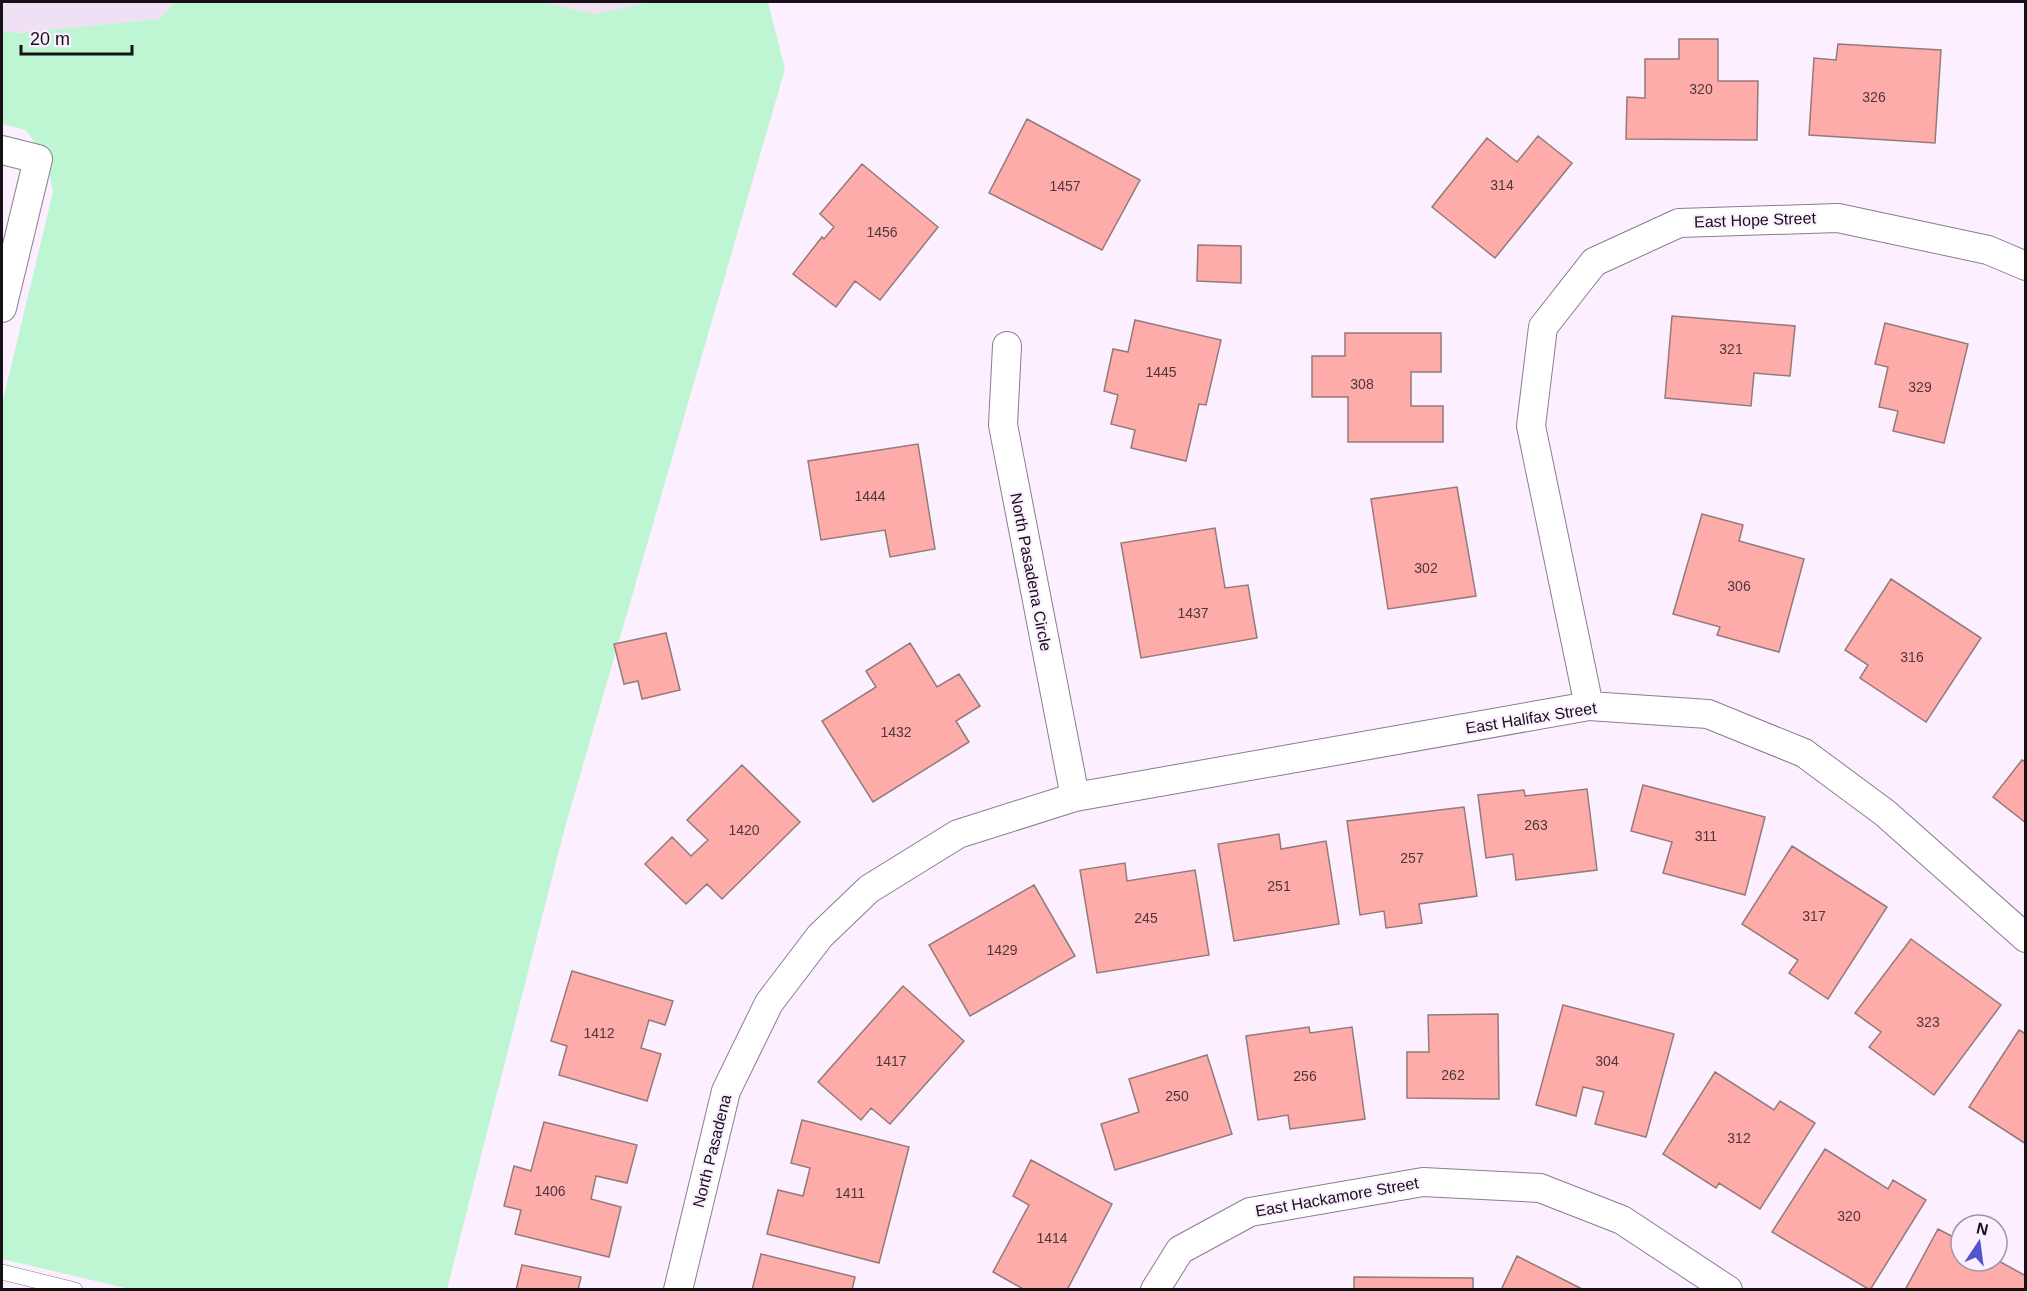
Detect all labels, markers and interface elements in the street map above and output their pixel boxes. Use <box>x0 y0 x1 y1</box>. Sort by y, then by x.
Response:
scale bar <box>21 18 132 56</box>
text: 20 m <box>30 29 70 49</box>
house number: 320 <box>1689 81 1713 97</box>
house number: 326 <box>1862 89 1886 105</box>
house number: 314 <box>1490 177 1514 193</box>
house number: 1457 <box>1049 178 1081 194</box>
street label: East Hope Street <box>1694 209 1817 231</box>
house number: 1456 <box>866 224 898 240</box>
house number: 321 <box>1719 341 1743 357</box>
house number: 1445 <box>1145 364 1177 380</box>
house number: 308 <box>1350 376 1374 392</box>
house number: 329 <box>1908 379 1932 395</box>
house number: 1444 <box>854 488 886 504</box>
street label: North Pasadena Circle <box>1007 491 1055 653</box>
house number: 302 <box>1414 560 1438 576</box>
house number: 306 <box>1727 578 1751 594</box>
house number: 1437 <box>1177 605 1209 621</box>
house number: 316 <box>1900 649 1924 665</box>
street label: East Halifax Street <box>1464 699 1598 737</box>
house number: 1432 <box>880 724 912 740</box>
house number: 263 <box>1524 817 1548 833</box>
house number: 1420 <box>728 822 760 838</box>
house number: 311 <box>1695 828 1717 844</box>
house number: 257 <box>1400 850 1424 866</box>
house number: 251 <box>1267 878 1291 894</box>
house number: 317 <box>1802 908 1826 924</box>
house number: 245 <box>1134 910 1158 926</box>
house number: 1429 <box>986 942 1018 958</box>
house number: 323 <box>1916 1014 1940 1030</box>
house number: 1412 <box>583 1025 615 1041</box>
house number: 1417 <box>875 1053 907 1069</box>
house number: 304 <box>1595 1053 1619 1069</box>
house number: 262 <box>1441 1067 1465 1083</box>
house number: 256 <box>1293 1068 1317 1084</box>
house number: 250 <box>1165 1088 1189 1104</box>
street label: North Pasadena <box>690 1093 734 1209</box>
house number: 312 <box>1727 1130 1751 1146</box>
street label: East Hackamore Street <box>1254 1174 1420 1220</box>
house number: 1406 <box>534 1183 566 1199</box>
house number: 1411 <box>835 1185 865 1201</box>
house number: 320 <box>1837 1208 1861 1224</box>
north arrow <box>1949 1213 2009 1273</box>
text: N <box>1975 1219 1990 1238</box>
house number: 1414 <box>1036 1230 1068 1246</box>

